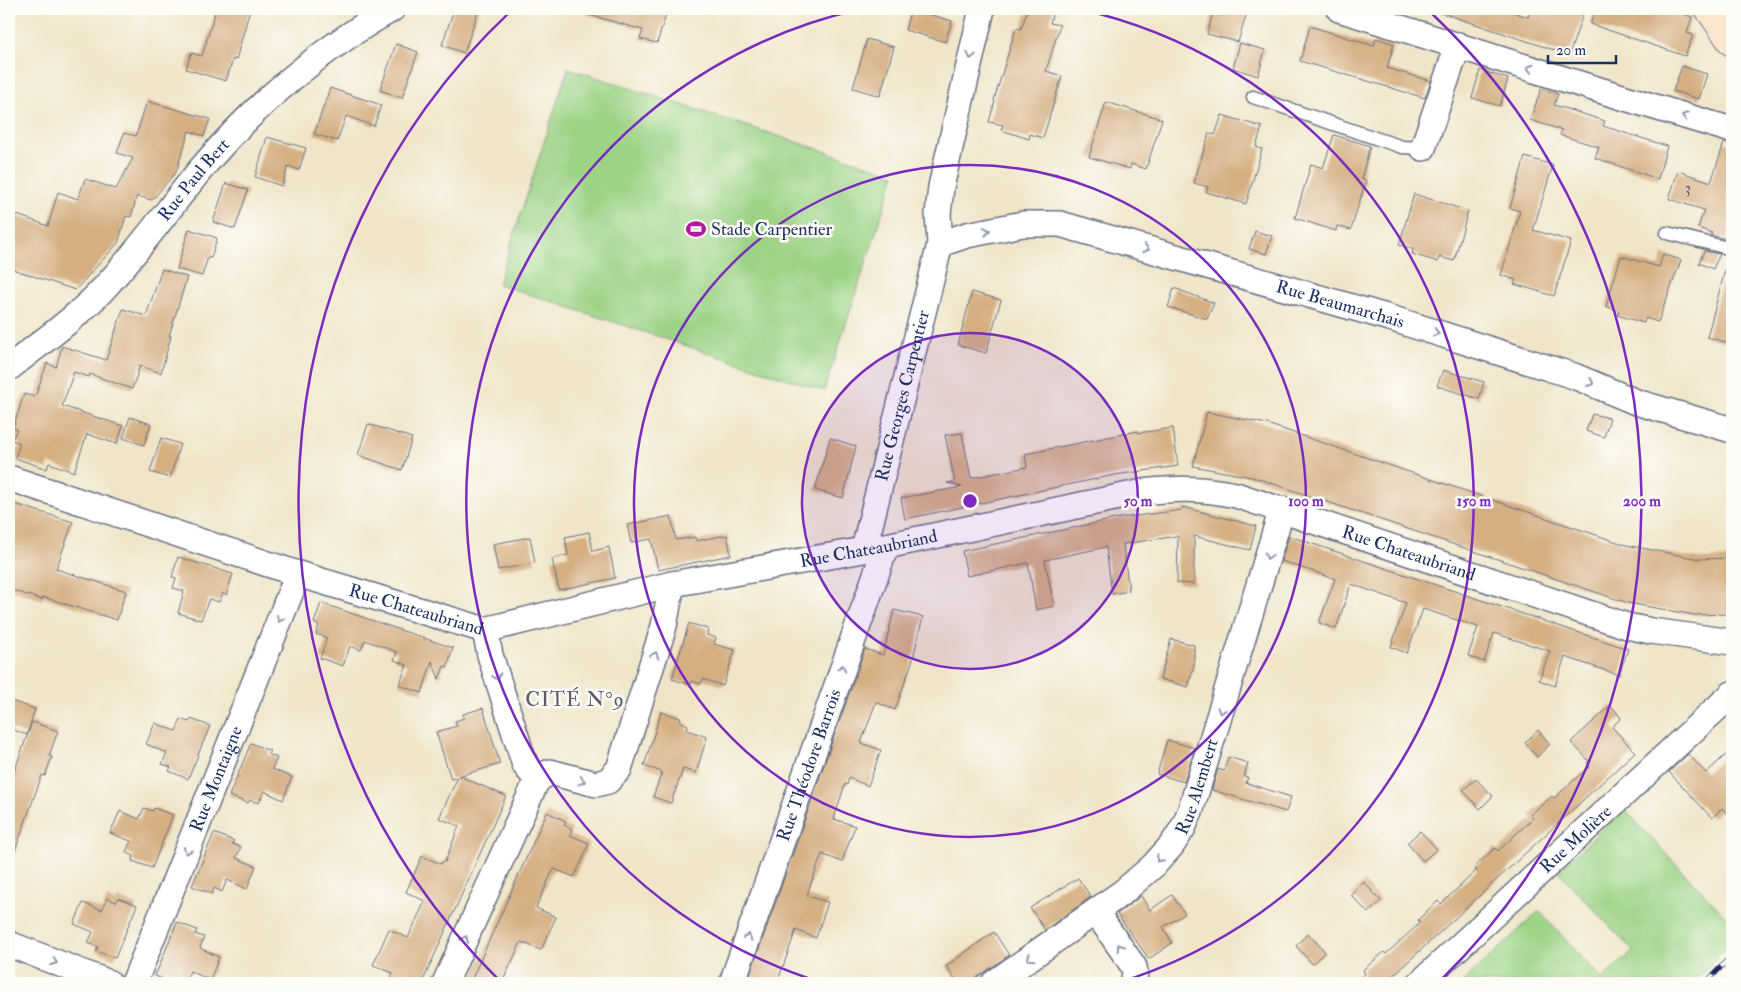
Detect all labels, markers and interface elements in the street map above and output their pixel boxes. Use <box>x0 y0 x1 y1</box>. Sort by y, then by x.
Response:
scale bar <box>1548 32 1616 64</box>
text: 20 m <box>1556 41 1586 60</box>
one-way arrow <box>966 52 977 61</box>
one-way arrow <box>1527 64 1535 74</box>
one-way arrow <box>1682 112 1690 122</box>
street label: Rue Paul Bert <box>153 133 234 226</box>
house number: 3 <box>1685 179 1691 198</box>
sports icon: Stade Carpentier <box>685 218 707 240</box>
place label: Stade Carpentier <box>711 218 832 241</box>
one-way arrow <box>983 227 992 237</box>
one-way arrow <box>1141 243 1149 253</box>
street label: Rue Beaumarchais <box>1273 275 1407 333</box>
street label: Rue Georges Carpentier <box>870 307 935 484</box>
one-way arrow <box>1432 327 1440 337</box>
one-way arrow <box>1586 377 1595 387</box>
centre of rings <box>961 492 979 510</box>
text: 50 m <box>1124 492 1153 511</box>
text: 100 m <box>1288 492 1324 511</box>
text: 150 m <box>1457 492 1491 511</box>
text: 200 m <box>1623 492 1661 511</box>
street label: Rue Chateaubriand <box>1339 520 1479 586</box>
street label: Rue Chateaubriand <box>798 524 939 573</box>
one-way arrow <box>1263 551 1273 560</box>
street label: Rue Chateaubriand <box>346 578 486 640</box>
one-way arrow <box>276 614 287 623</box>
one-way arrow <box>649 651 659 659</box>
one-way arrow <box>837 665 847 673</box>
one-way arrow <box>492 673 502 681</box>
district label: CITÉ N°9 <box>525 686 625 712</box>
street label: Rue Théodore Barrois <box>771 686 846 844</box>
one-way arrow <box>1216 707 1226 715</box>
street label: Rue Montaigne <box>184 722 248 835</box>
street label: Rue Alembert <box>1170 736 1223 838</box>
one-way arrow <box>578 775 587 786</box>
street label: Rue Molière <box>1535 800 1617 878</box>
one-way arrow <box>183 846 193 855</box>
one-way arrow <box>1156 854 1165 863</box>
one-way arrow <box>742 934 752 942</box>
one-way arrow <box>459 935 470 944</box>
one-way arrow <box>1117 943 1126 952</box>
one-way arrow <box>1026 952 1036 961</box>
one-way arrow <box>49 956 58 966</box>

